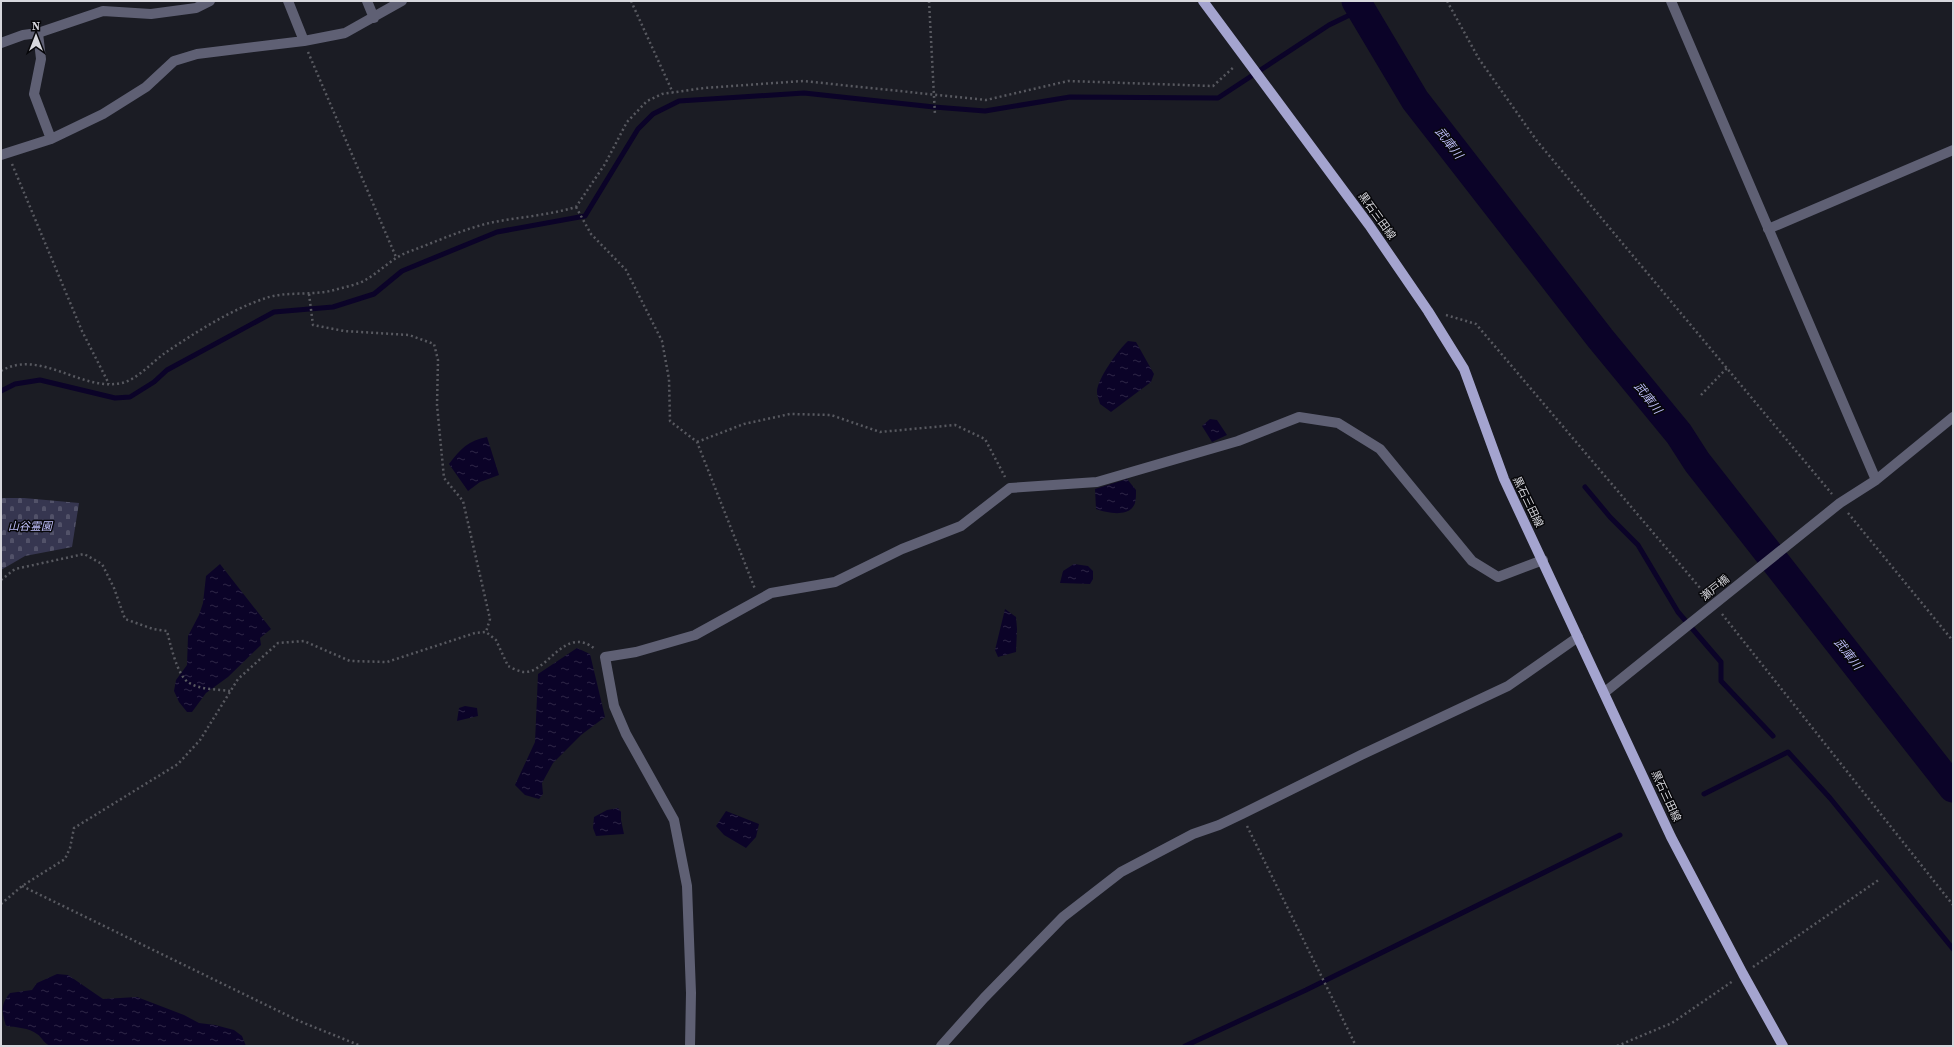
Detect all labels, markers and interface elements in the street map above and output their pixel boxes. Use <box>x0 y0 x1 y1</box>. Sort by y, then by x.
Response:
north arrow <box>16 16 56 56</box>
text: N <box>32 19 40 34</box>
water label: 武庫川 <box>1432 124 1468 164</box>
street label: 黒石三田線 <box>1355 189 1399 243</box>
water label: 武庫川 <box>1631 379 1667 419</box>
street label: 黒石三田線 <box>1509 474 1547 530</box>
park label: 山谷霊園 <box>8 519 54 534</box>
street label: 瀬戸橋 <box>1697 572 1733 604</box>
water label: 武庫川 <box>1831 635 1867 675</box>
street label: 黒石三田線 <box>1648 768 1684 824</box>

